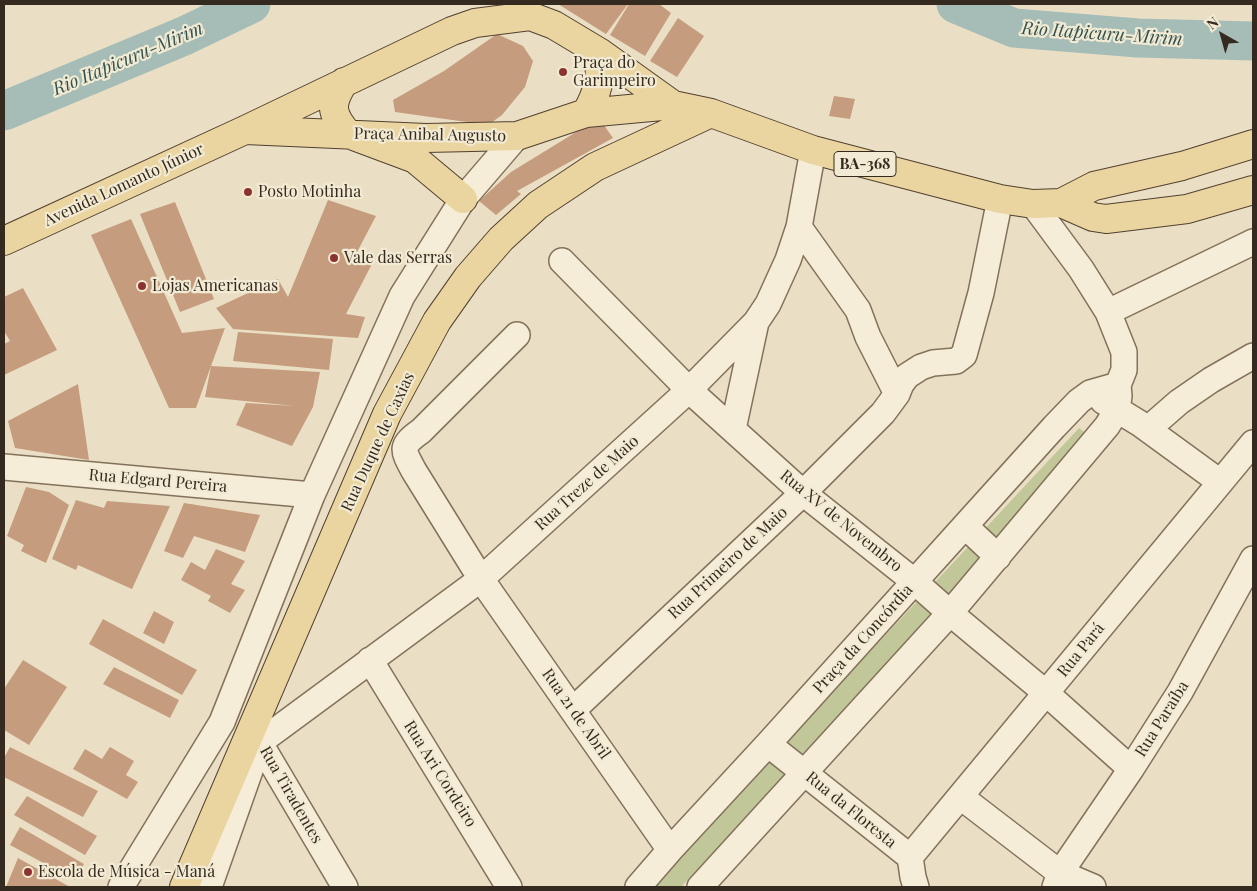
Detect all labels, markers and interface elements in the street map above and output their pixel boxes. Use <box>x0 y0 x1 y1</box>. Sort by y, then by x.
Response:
north arrow <box>1197 10 1247 60</box>
text: N <box>1203 12 1222 33</box>
water label: Rio Itapicuru-Mirim <box>50 18 206 100</box>
water label: Rio Itapicuru-Mirim <box>1021 18 1183 50</box>
place label: Praça do Garimpeiro <box>573 53 656 91</box>
marker: Praça do Garimpeiro <box>557 66 569 78</box>
street label: Praça Anibal Augusto <box>354 124 506 146</box>
street label: Avenida Lomanto Júnior <box>41 140 207 230</box>
road number: BA-368 <box>834 152 896 176</box>
place label: Posto Motinha <box>258 182 361 202</box>
marker: Posto Motinha <box>242 186 254 198</box>
place label: Vale das Serras <box>344 248 452 268</box>
marker: Vale das Serras <box>328 252 340 264</box>
place label: Lojas Americanas <box>152 276 278 296</box>
marker: Lojas Americanas <box>136 280 148 292</box>
street label: Rua Duque de Caxias <box>337 369 419 515</box>
street label: Rua Treze de Maio <box>531 431 643 535</box>
street label: Rua Edgard Pereira <box>88 465 228 497</box>
street label: Rua XV de Novembro <box>776 466 906 576</box>
street label: Rua Primeiro de Maio <box>664 503 792 623</box>
street label: Praça da Concórdia <box>809 581 917 697</box>
street label: Rua Pará <box>1053 619 1109 681</box>
street label: Rua 21 de Abril <box>538 665 614 763</box>
street label: Rua Paraíba <box>1131 678 1193 760</box>
street label: Rua Ari Cordeiro <box>400 717 480 831</box>
street label: Rua Tiradentes <box>255 743 327 847</box>
street label: Rua da Floresta <box>802 768 900 852</box>
place label: Escola de Música - Maná <box>38 862 215 882</box>
marker: Escola de Música - Maná <box>22 866 34 878</box>

